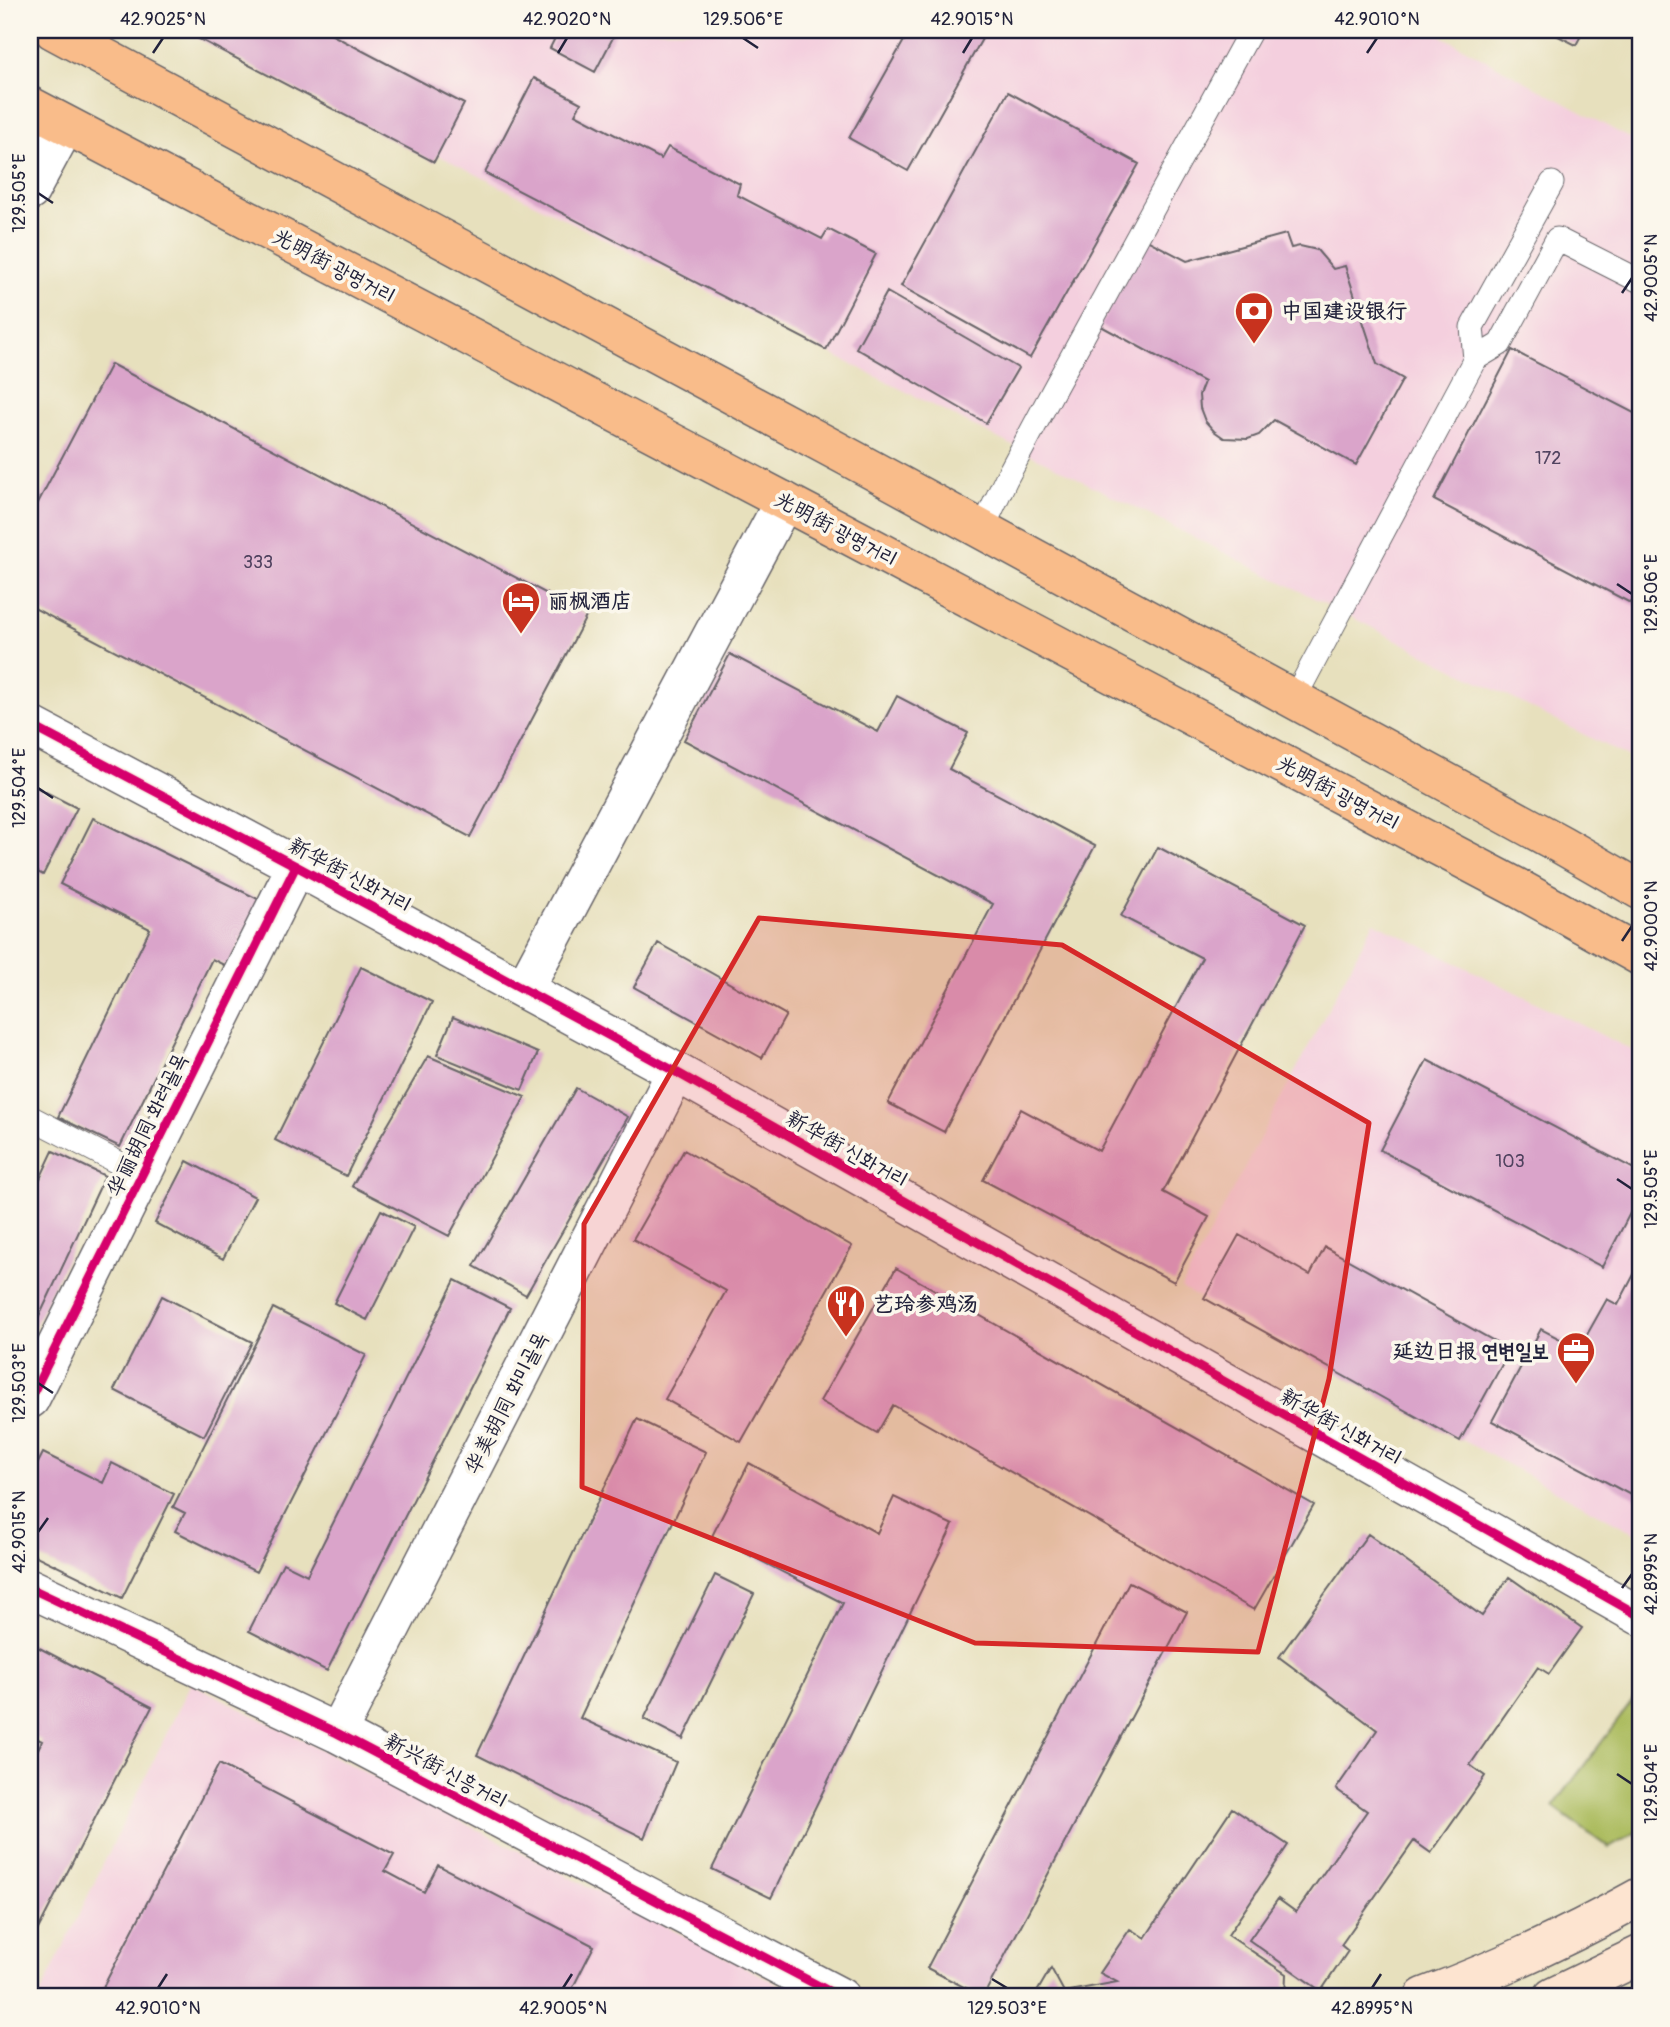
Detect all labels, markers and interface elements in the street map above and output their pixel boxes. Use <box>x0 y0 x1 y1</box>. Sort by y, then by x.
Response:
text: 42.9025°N <box>120 8 206 31</box>
text: 42.9020°N <box>523 8 611 31</box>
text: 129.506°E <box>703 8 783 31</box>
text: 42.9015°N <box>931 8 1013 31</box>
text: 42.9010°N <box>1334 8 1420 31</box>
text: 129.505°E <box>8 153 31 233</box>
street label: 光明街 광명거리 <box>268 223 400 310</box>
text: 42.9005°N <box>1640 234 1663 322</box>
bank icon: 中国建设银行 <box>1233 290 1275 345</box>
place label: 中国建设银行 <box>1281 298 1407 325</box>
house number: 172 <box>1535 447 1561 470</box>
street label: 光明街 광명거리 <box>770 486 902 573</box>
house number: 333 <box>243 551 273 574</box>
text: 129.506°E <box>1640 554 1663 634</box>
hotel icon: 丽枫酒店 <box>500 580 542 635</box>
place label: 丽枫酒店 <box>548 588 632 615</box>
text: 129.504°E <box>8 748 31 828</box>
street label: 光明街 광명거리 <box>1272 750 1404 837</box>
street label: 新华街 신화거리 <box>284 832 416 919</box>
text: 42.9000°N <box>1640 881 1663 971</box>
street label: 华丽胡同 화려골목 <box>101 1049 194 1201</box>
street label: 新华街 신화거리 <box>781 1105 912 1194</box>
text: 129.505°E <box>1640 1149 1663 1229</box>
house number: 103 <box>1495 1150 1525 1173</box>
restaurant icon: 艺玲参鸡汤 <box>825 1283 867 1338</box>
place label: 艺玲参鸡汤 <box>873 1291 978 1318</box>
street label: 华美胡同 화미골목 <box>459 1328 554 1479</box>
office icon: 延边日报 연변일보 <box>1555 1330 1597 1385</box>
place label: 延边日报 연변일보 <box>1393 1338 1549 1365</box>
text: 129.503°E <box>8 1343 31 1423</box>
street label: 新华街 신화거리 <box>1275 1383 1406 1472</box>
text: 42.9015°N <box>8 1491 31 1573</box>
text: 42.8995°N <box>1640 1533 1663 1615</box>
street label: 新兴街 신흥거리 <box>380 1728 512 1815</box>
text: 129.504°E <box>1640 1744 1663 1824</box>
text: 42.9010°N <box>115 1997 201 2020</box>
text: 42.9005°N <box>519 1997 607 2020</box>
text: 129.503°E <box>967 1997 1047 2020</box>
text: 42.8995°N <box>1331 1997 1413 2020</box>

